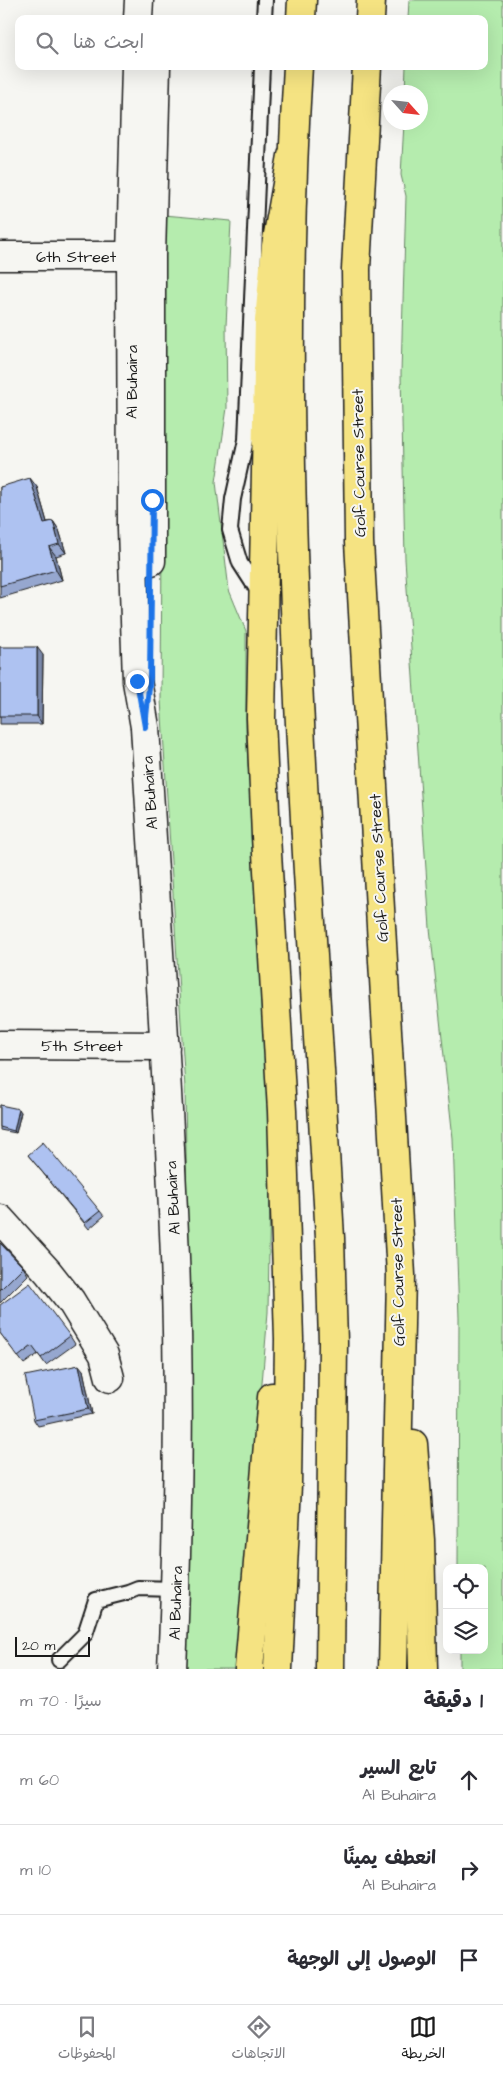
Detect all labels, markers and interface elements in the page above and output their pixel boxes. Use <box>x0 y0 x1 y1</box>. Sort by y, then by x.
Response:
search box <box>15 15 488 70</box>
icon: search <box>33 29 61 57</box>
text: ابحث هنا <box>73 29 144 56</box>
north arrow <box>383 85 428 130</box>
street label: 6th Street <box>36 246 117 268</box>
street label: Al Buhaira <box>121 345 143 419</box>
street label: Golf Course Street <box>347 388 371 537</box>
route start <box>141 489 164 512</box>
route end <box>126 670 149 693</box>
street label: Al Buhaira <box>136 755 164 831</box>
street label: Golf Course Street <box>364 793 394 943</box>
street label: 5th Street <box>41 1035 123 1057</box>
street label: Al Buhaira <box>160 1160 186 1236</box>
street label: Golf Course Street <box>386 1197 410 1346</box>
map controls <box>443 1564 488 1654</box>
button: locate <box>443 1564 488 1609</box>
street label: Al Buhaira <box>164 1566 188 1640</box>
button: layers <box>443 1609 488 1654</box>
scale bar <box>15 1634 90 1657</box>
text: 20 m <box>22 1636 55 1656</box>
text: 1 دقيقة <box>423 1686 483 1715</box>
text: سيرًا · 70 m <box>20 1690 102 1712</box>
text: تابع السير <box>361 1755 436 1782</box>
icon: ahead <box>455 1766 483 1794</box>
text: 60 m <box>20 1769 59 1791</box>
text: Al Buhaira <box>362 1784 436 1806</box>
text: انعطف يمينًا <box>344 1845 436 1872</box>
icon: right <box>455 1856 483 1884</box>
text: 10 m <box>20 1859 51 1881</box>
text: Al Buhaira <box>362 1874 436 1896</box>
text: الوصول إلى الوجهة <box>287 1946 436 1973</box>
icon: arrive <box>455 1946 483 1974</box>
tab: المحفوظات <box>58 2013 116 2066</box>
tab: الاتجاهات <box>231 2013 286 2066</box>
tab: الخريطة <box>401 2013 445 2066</box>

